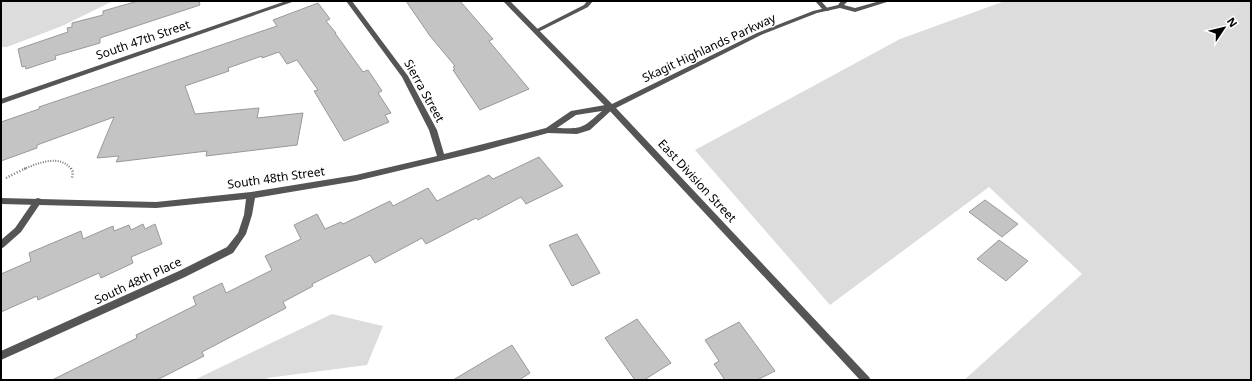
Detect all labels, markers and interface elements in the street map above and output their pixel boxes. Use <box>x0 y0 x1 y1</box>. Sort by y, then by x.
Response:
north arrow <box>1204 8 1244 48</box>
street label: Skagit Highlands Parkway <box>639 9 779 86</box>
text: N <box>1224 14 1241 30</box>
street label: South 47th Street <box>94 15 193 64</box>
street label: Sierra Street <box>400 56 449 126</box>
street label: East Division Street <box>654 135 741 226</box>
street label: South 48th Street <box>226 162 326 193</box>
street label: South 48th Place <box>91 253 184 308</box>

